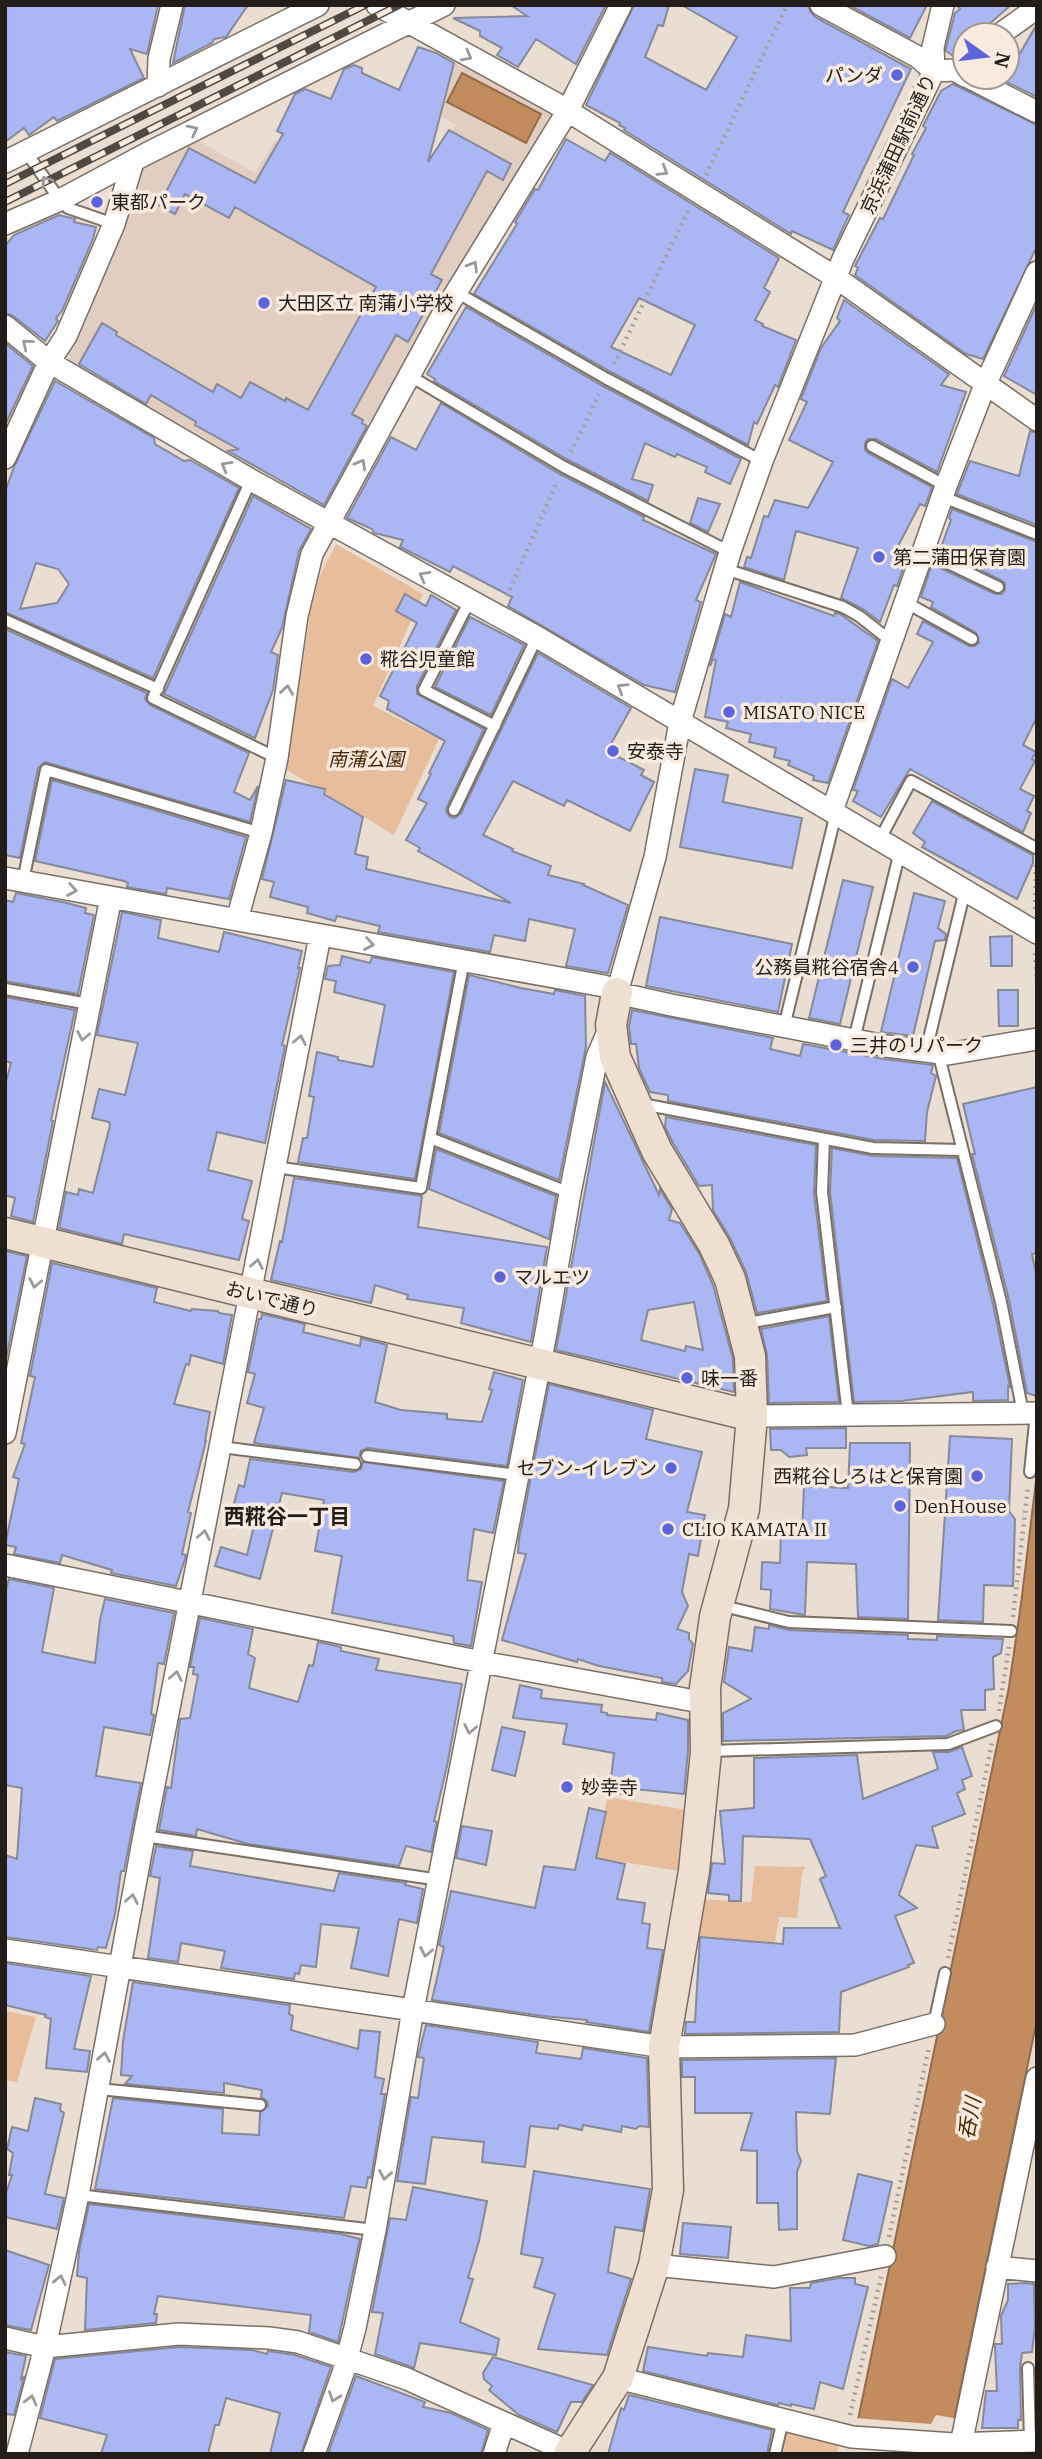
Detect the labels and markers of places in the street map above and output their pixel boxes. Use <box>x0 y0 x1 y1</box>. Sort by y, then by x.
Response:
place label: パンダ <box>825 63 883 87</box>
marker: パンダ <box>889 67 905 83</box>
place label: 東都パーク <box>111 190 206 214</box>
marker: 東都パーク <box>89 194 105 210</box>
place label: 大田区立 南蒲小学校 <box>278 291 453 315</box>
marker: 大田区立 南蒲小学校 <box>256 295 272 311</box>
place label: 第二蒲田保育園 <box>893 545 1026 569</box>
marker: 第二蒲田保育園 <box>871 549 887 565</box>
place label: 糀谷児童館 <box>380 647 475 671</box>
marker: 糀谷児童館 <box>358 651 374 667</box>
place label: MISATO NICE <box>743 700 865 724</box>
marker: MISATO NICE <box>721 704 737 720</box>
place label: 安泰寺 <box>627 739 684 763</box>
marker: 安泰寺 <box>605 743 621 759</box>
place label: 公務員糀谷宿舎4 <box>755 955 899 979</box>
marker: 公務員糀谷宿舎4 <box>905 959 921 975</box>
place label: 三井のリパーク <box>850 1033 983 1057</box>
marker: 三井のリパーク <box>828 1037 844 1053</box>
place label: マルエツ <box>514 1265 590 1289</box>
marker: マルエツ <box>492 1269 508 1285</box>
place label: 味一番 <box>701 1366 758 1390</box>
marker: 味一番 <box>679 1370 695 1386</box>
place label: セブン-イレブン <box>517 1456 657 1480</box>
marker: セブン-イレブン <box>663 1460 679 1476</box>
place label: 西糀谷しろはと保育園 <box>773 1464 963 1488</box>
marker: 西糀谷しろはと保育園 <box>969 1468 985 1484</box>
place label: DenHouse <box>914 1494 1007 1518</box>
marker: DenHouse <box>892 1498 908 1514</box>
place label: CLIO KAMATA II <box>682 1517 827 1541</box>
marker: CLIO KAMATA II <box>660 1521 676 1537</box>
place label: 妙幸寺 <box>581 1775 638 1799</box>
marker: 妙幸寺 <box>559 1779 575 1795</box>

